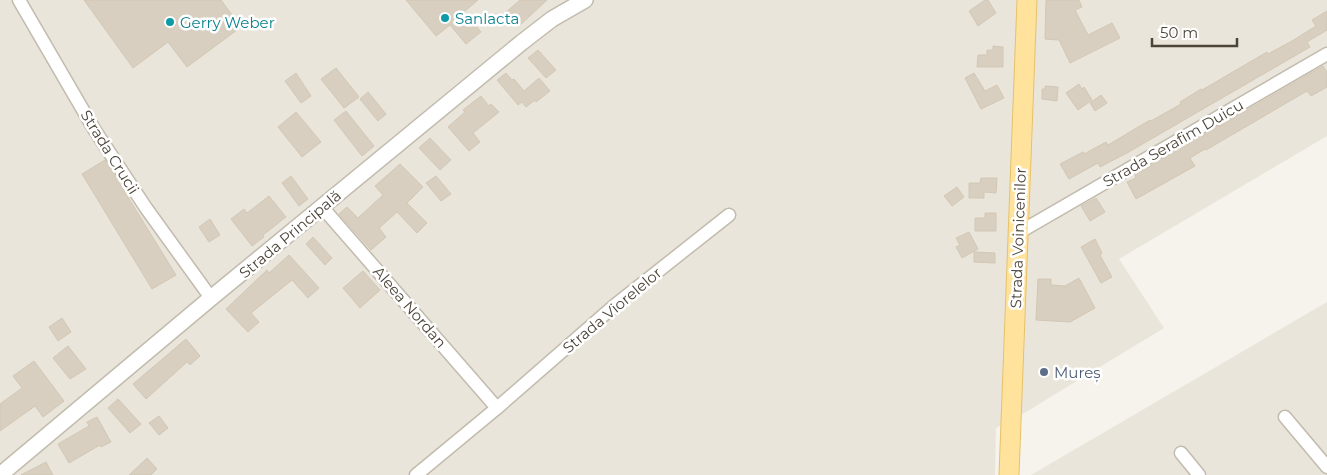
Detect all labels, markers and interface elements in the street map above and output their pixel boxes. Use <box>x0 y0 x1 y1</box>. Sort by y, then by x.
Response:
place label: Sanlacta <box>455 9 519 28</box>
marker: Sanlacta <box>439 12 451 24</box>
place label: Gerry Weber <box>180 13 275 32</box>
scale bar <box>1152 15 1237 47</box>
marker: Gerry Weber <box>164 16 176 28</box>
text: 50 m <box>1160 23 1198 42</box>
street label: Strada Serafim Duicu <box>1099 95 1247 191</box>
street label: Strada Crucii <box>77 106 143 198</box>
street label: Strada Voinicenilor <box>1006 167 1030 309</box>
street label: Strada Principală <box>235 186 345 282</box>
street label: Aleea Nordan <box>369 262 451 352</box>
street label: Strada Viorelelor <box>559 263 665 357</box>
place label: Mureș <box>1054 363 1101 383</box>
marker: Mureș <box>1038 366 1050 378</box>

